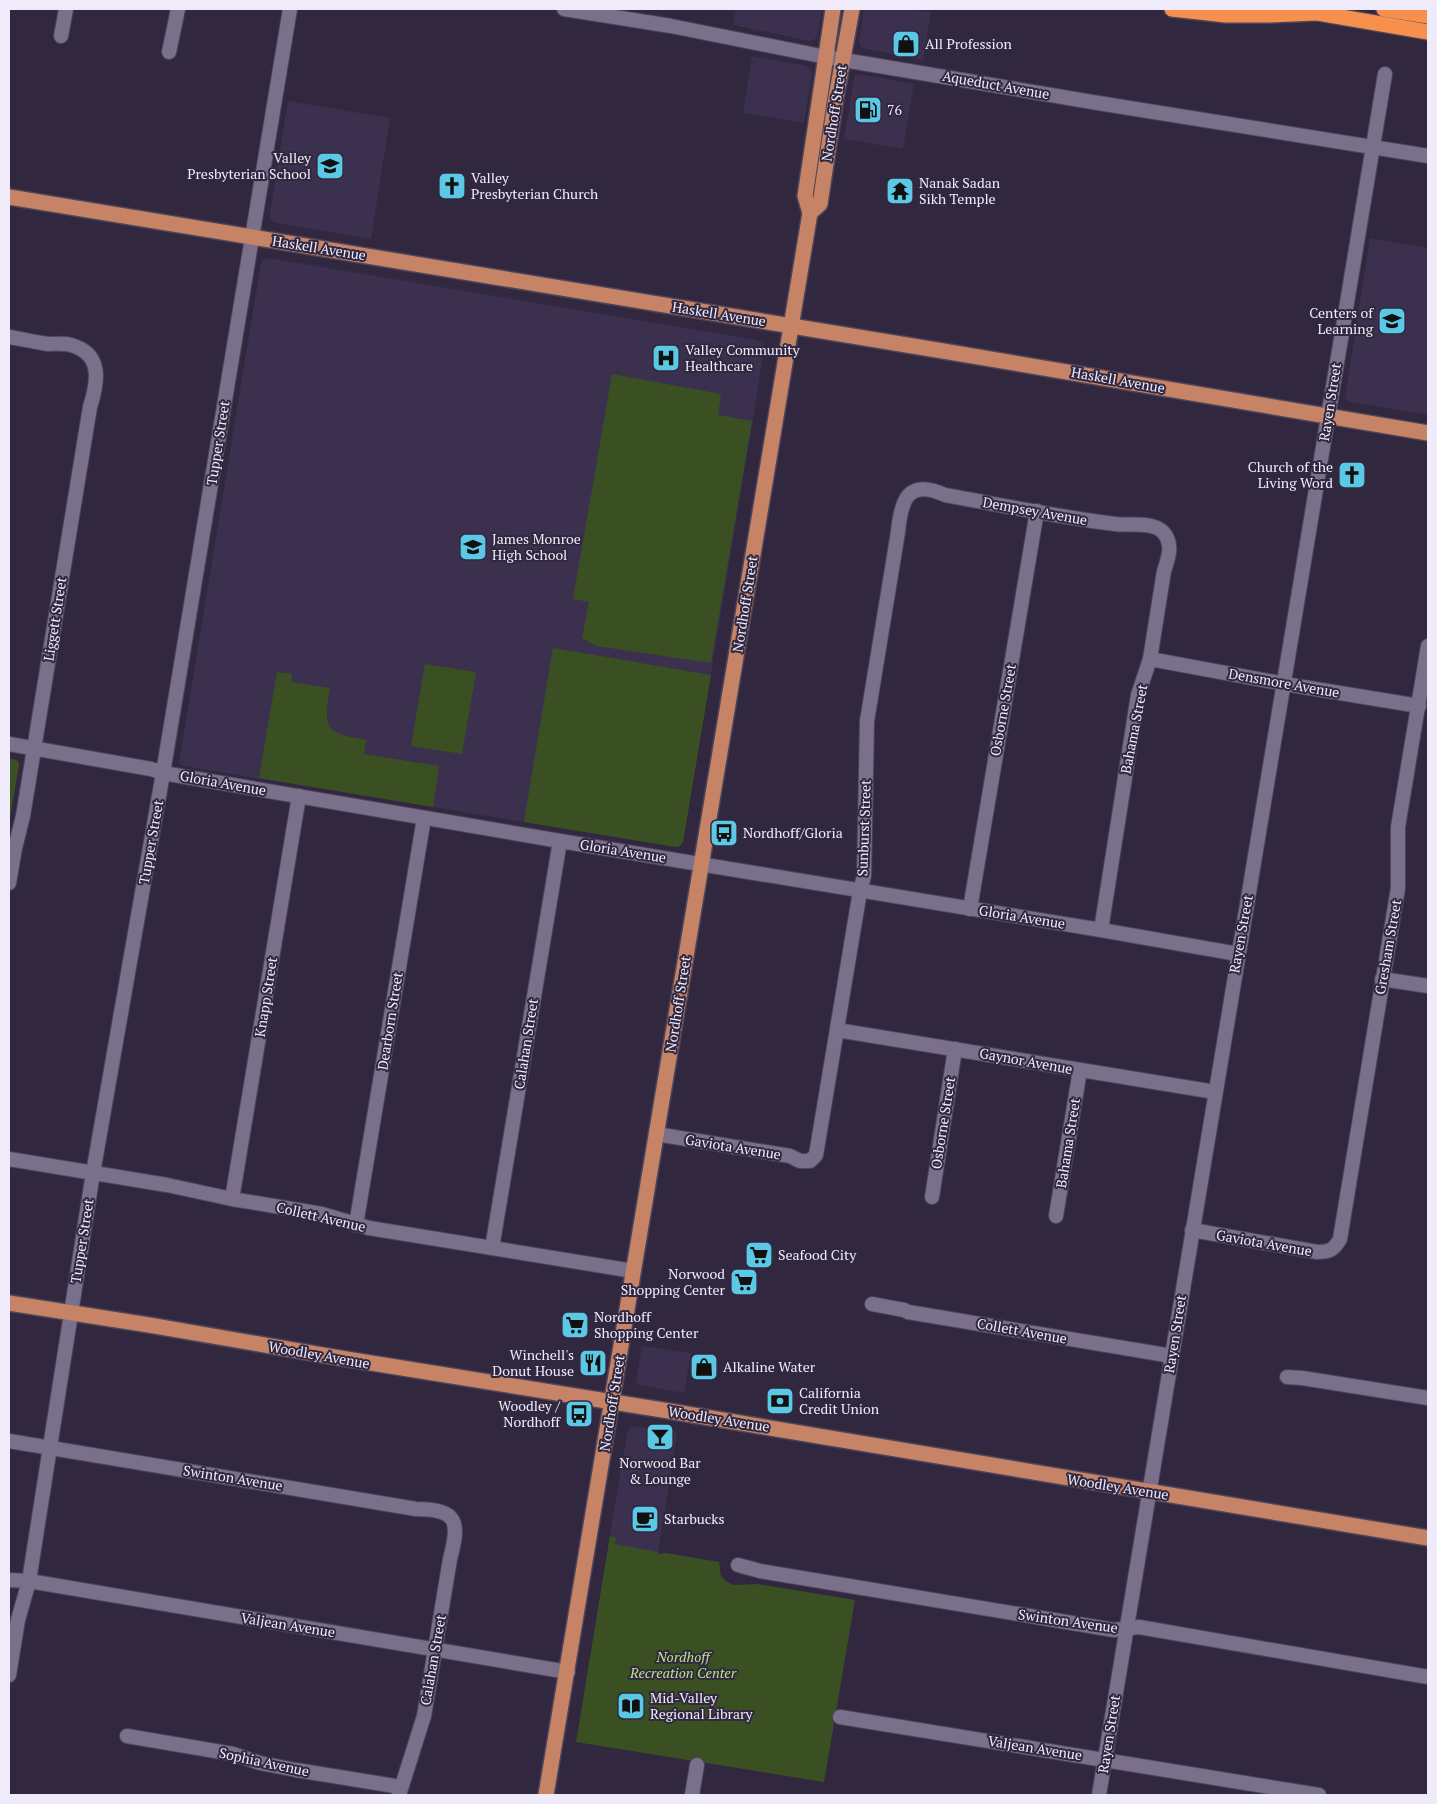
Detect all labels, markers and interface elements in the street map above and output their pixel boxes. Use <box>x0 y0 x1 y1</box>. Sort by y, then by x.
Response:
shop icon: All Profession <box>891 29 921 59</box>
place label: All Profession <box>925 34 1012 53</box>
street label: Nordhoff Street <box>817 63 851 163</box>
street label: Aqueduct Avenue <box>941 66 1051 103</box>
fuel station icon: 76 <box>853 95 883 125</box>
place label: 76 <box>887 100 902 119</box>
place label: Valley Presbyterian School <box>187 148 312 183</box>
school or university icon: Valley Presbyterian School <box>315 151 345 181</box>
place label: Valley Presbyterian Church <box>471 168 598 203</box>
church icon: Valley Presbyterian Church <box>437 171 467 201</box>
place label: Nanak Sadan Sikh Temple <box>919 173 1001 208</box>
temple icon: Nanak Sadan Sikh Temple <box>885 176 915 206</box>
street label: Haskell Avenue <box>271 231 367 264</box>
street label: Haskell Avenue <box>671 297 767 330</box>
place label: Centers of Learning <box>1309 303 1374 338</box>
school or university icon: Centers of Learning <box>1377 306 1407 336</box>
place label: Valley Community Healthcare <box>685 340 801 375</box>
hospital icon: Valley Community Healthcare <box>651 343 681 373</box>
street label: Rayen Street <box>1314 361 1345 442</box>
street label: Haskell Avenue <box>1070 362 1166 397</box>
street label: Tupper Street <box>201 399 234 487</box>
place label: Church of the Living Word <box>1248 457 1333 492</box>
church icon: Church of the Living Word <box>1337 460 1367 490</box>
street label: Dempsey Avenue <box>981 492 1089 529</box>
place label: James Monroe High School <box>492 529 581 564</box>
school or university icon: James Monroe High School <box>458 532 488 562</box>
street label: Nordhoff Street <box>728 554 762 654</box>
street label: Liggett Street <box>38 575 71 662</box>
street label: Osborne Street <box>985 662 1020 758</box>
street label: Densmore Avenue <box>1227 663 1341 702</box>
street label: Bahama Street <box>1116 682 1152 775</box>
street label: Gloria Avenue <box>178 766 268 799</box>
street label: Sunburst Street <box>852 778 875 877</box>
street label: Tupper Street <box>134 797 167 886</box>
bus stop icon: Nordhoff/Gloria <box>709 818 739 848</box>
place label: Nordhoff/Gloria <box>743 823 843 842</box>
street label: Gloria Avenue <box>579 834 668 867</box>
street label: Rayen Street <box>1224 893 1257 974</box>
street label: Gresham Street <box>1370 897 1405 996</box>
street label: Gloria Avenue <box>978 900 1067 933</box>
street label: Nordhoff Street <box>661 954 695 1054</box>
street label: Knapp Street <box>250 955 281 1038</box>
street label: Dearborn Street <box>372 970 407 1071</box>
street label: Calahan Street <box>509 996 542 1091</box>
street label: Gaynor Avenue <box>978 1043 1074 1078</box>
street label: Osborne Street <box>926 1075 959 1170</box>
street label: Bahama Street <box>1051 1096 1084 1189</box>
street label: Gaviota Avenue <box>684 1130 782 1163</box>
street label: Tupper Street <box>65 1197 98 1285</box>
street label: Collett Avenue <box>275 1197 368 1236</box>
street label: Gaviota Avenue <box>1215 1225 1313 1260</box>
supermarket icon: Seafood City <box>744 1240 774 1270</box>
place label: Seafood City <box>778 1245 857 1264</box>
place label: Norwood Shopping Center <box>621 1264 726 1299</box>
supermarket icon: Norwood Shopping Center <box>729 1267 759 1297</box>
street label: Rayen Street <box>1159 1293 1190 1374</box>
place label: Nordhoff Shopping Center <box>594 1307 699 1342</box>
supermarket icon: Nordhoff Shopping Center <box>560 1310 590 1340</box>
street label: Collett Avenue <box>976 1313 1069 1348</box>
street label: Woodley Avenue <box>267 1336 371 1373</box>
place label: Winchell's Donut House <box>492 1345 574 1380</box>
restaurant icon: Winchell's Donut House <box>578 1348 608 1378</box>
shop icon: Alkaline Water <box>689 1352 719 1382</box>
street label: Nordhoff Street <box>595 1353 629 1453</box>
place label: Alkaline Water <box>723 1357 816 1376</box>
place label: California Credit Union <box>799 1383 880 1418</box>
bank icon: California Credit Union <box>765 1386 795 1416</box>
place label: Woodley / Nordhoff <box>498 1396 561 1431</box>
bus stop icon: Woodley / Nordhoff <box>564 1399 594 1429</box>
street label: Woodley Avenue <box>667 1401 771 1436</box>
bar icon: Norwood Bar & Lounge <box>645 1422 675 1452</box>
place label: Norwood Bar & Lounge <box>619 1453 701 1488</box>
street label: Swinton Avenue <box>182 1460 284 1495</box>
street label: Woodley Avenue <box>1066 1469 1170 1504</box>
cafe icon: Starbucks <box>630 1504 660 1534</box>
place label: Starbucks <box>664 1509 725 1528</box>
street label: Swinton Avenue <box>1017 1604 1119 1637</box>
street label: Valjean Avenue <box>240 1608 337 1641</box>
street label: Calahan Street <box>415 1612 450 1707</box>
park label: Nordhoff Recreation Center <box>629 1647 737 1682</box>
place label: Mid-Valley Regional Library <box>650 1688 754 1723</box>
library icon: Mid-Valley Regional Library <box>616 1691 646 1721</box>
street label: Rayen Street <box>1093 1693 1124 1774</box>
street label: Valjean Avenue <box>987 1731 1084 1764</box>
street label: Sophia Avenue <box>217 1743 311 1780</box>

